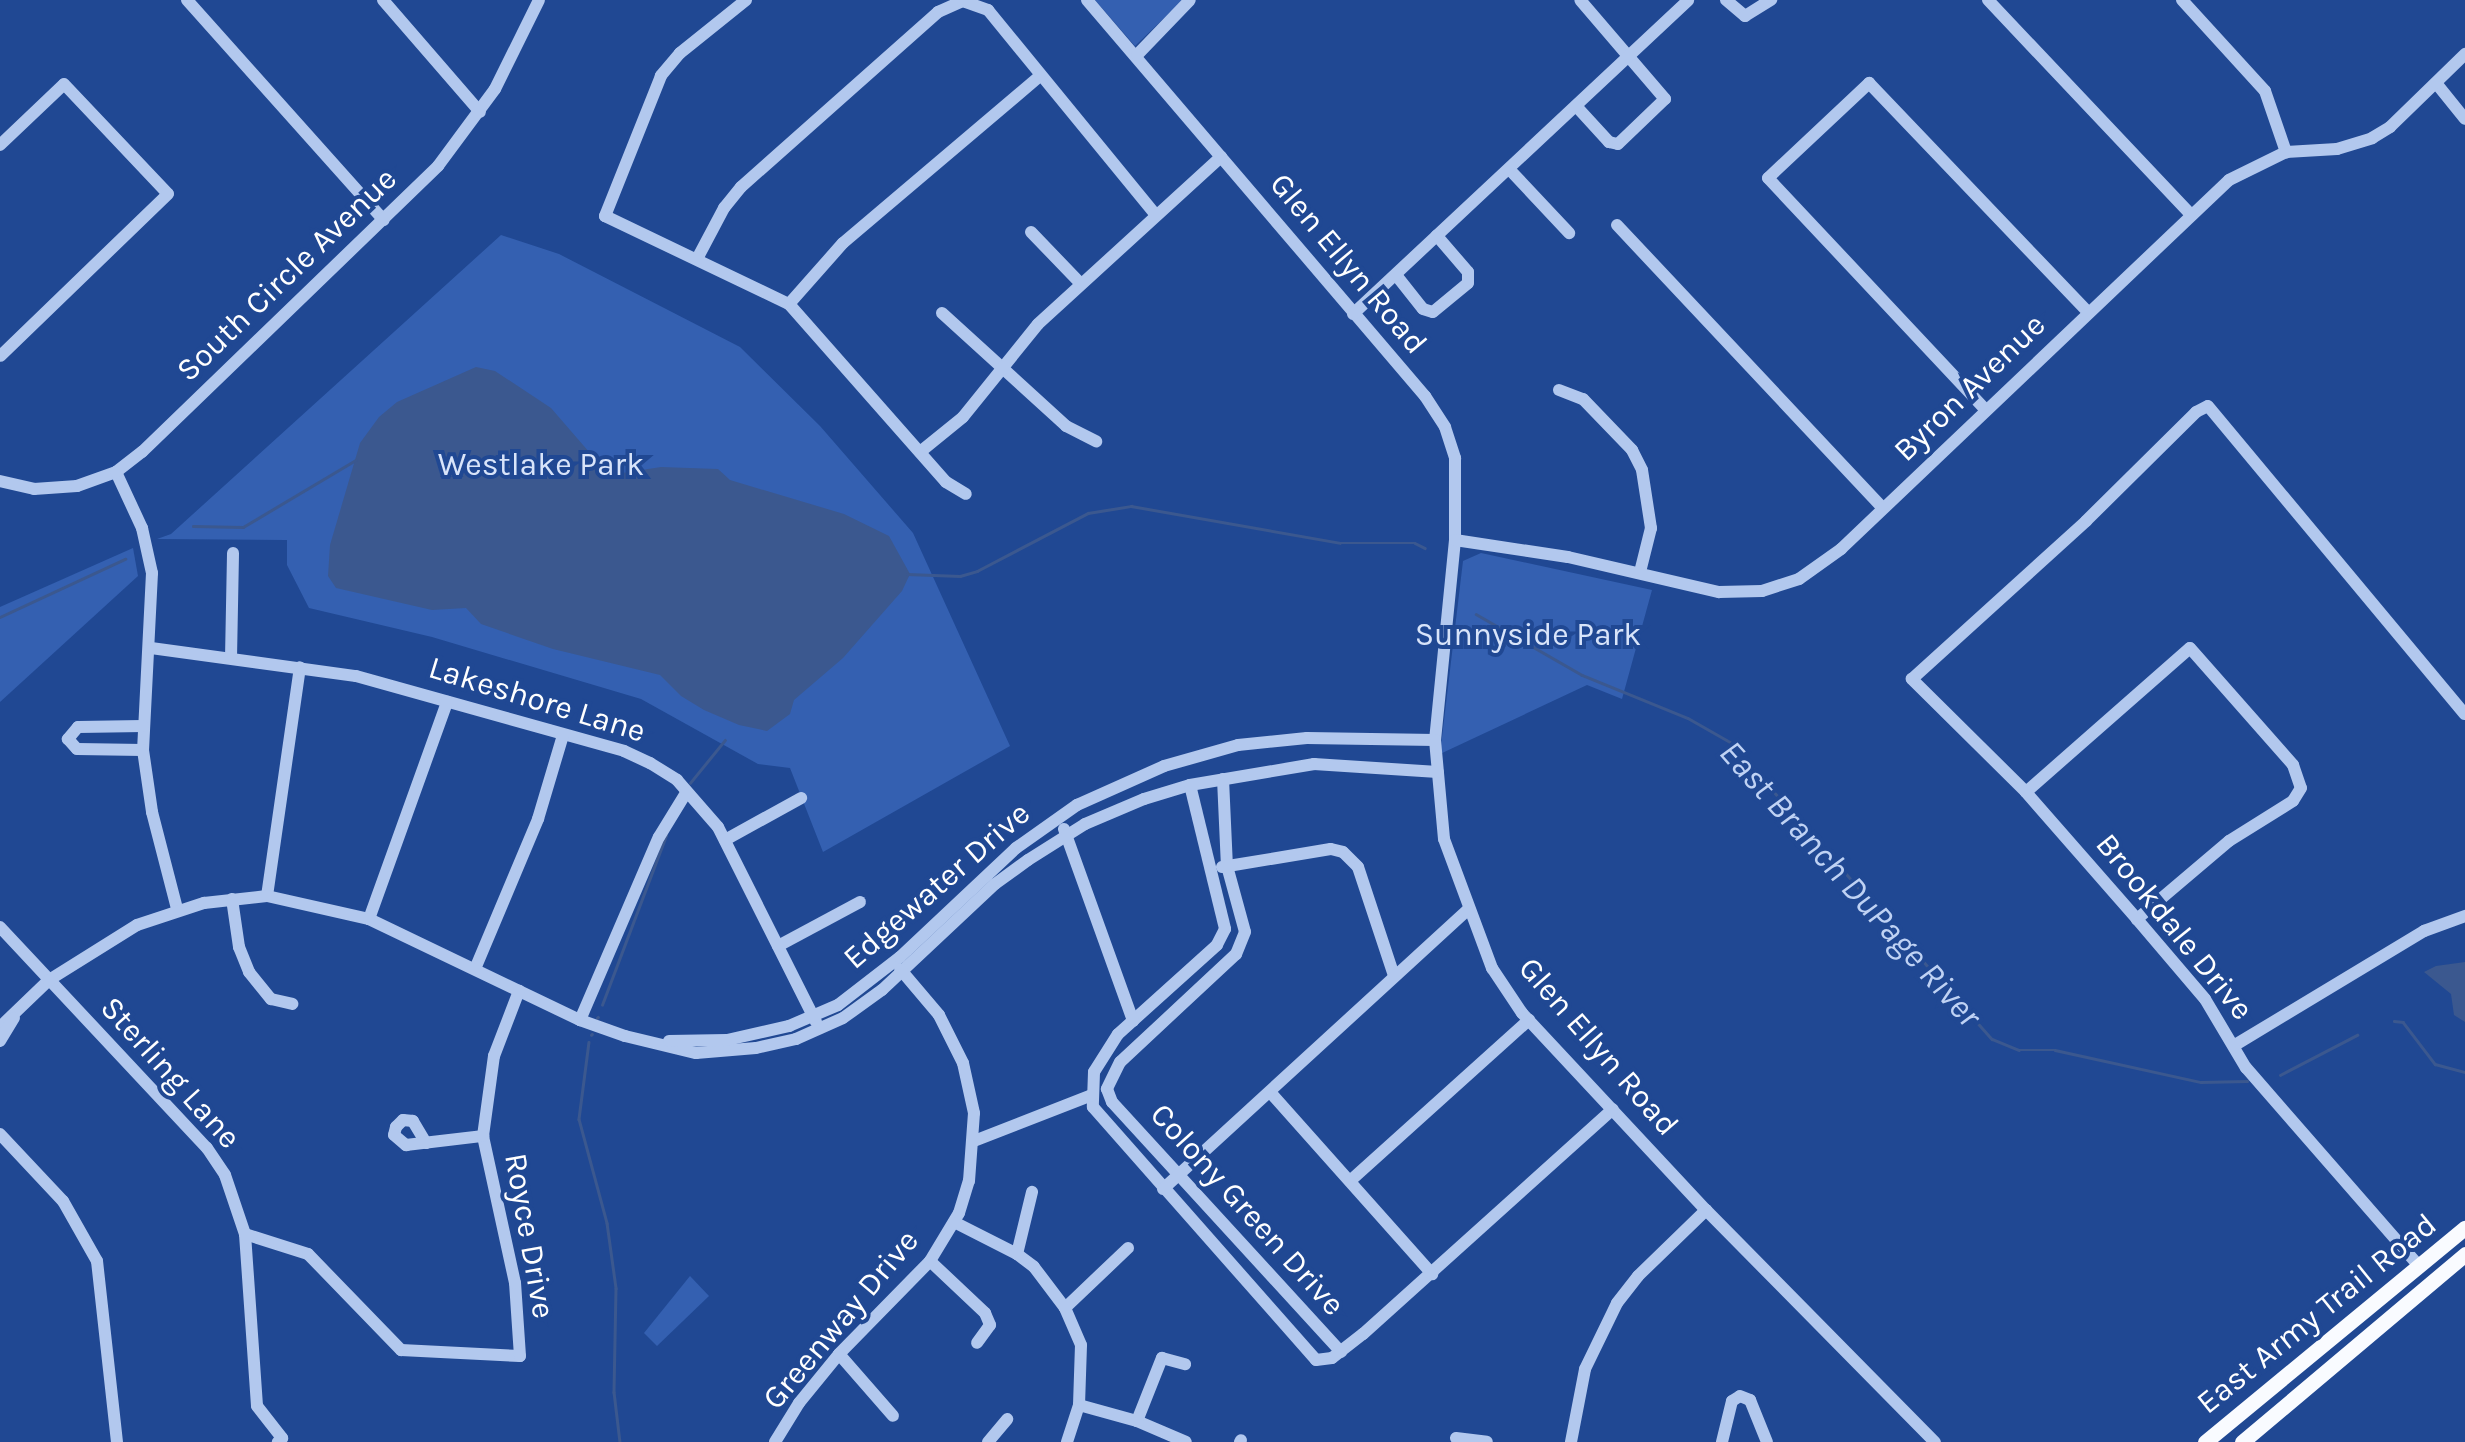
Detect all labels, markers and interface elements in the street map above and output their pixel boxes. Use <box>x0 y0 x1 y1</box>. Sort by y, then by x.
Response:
street label: South Circle Avenue <box>169 160 405 390</box>
street label: Glen Ellyn Road <box>1261 166 1435 362</box>
street label: Byron Avenue <box>1886 306 2054 470</box>
park label: Westlake Park <box>438 446 644 484</box>
park label: Sunnyside Park <box>1415 616 1641 654</box>
street label: Lakeshore Lane <box>424 649 650 751</box>
water label: East Branch DuPage River <box>1710 732 1990 1036</box>
street label: Edgewater Drive <box>836 795 1038 977</box>
street label: Brookdale Drive <box>2087 826 2261 1028</box>
street label: Glen Ellyn Road <box>1510 950 1686 1144</box>
street label: Sterling Lane <box>92 989 248 1157</box>
street label: Colony Green Drive <box>1142 1096 1352 1324</box>
street label: Royce Drive <box>496 1150 562 1322</box>
street label: East Army Trail Road <box>2189 1206 2445 1422</box>
street label: Greenway Drive <box>755 1222 927 1418</box>

